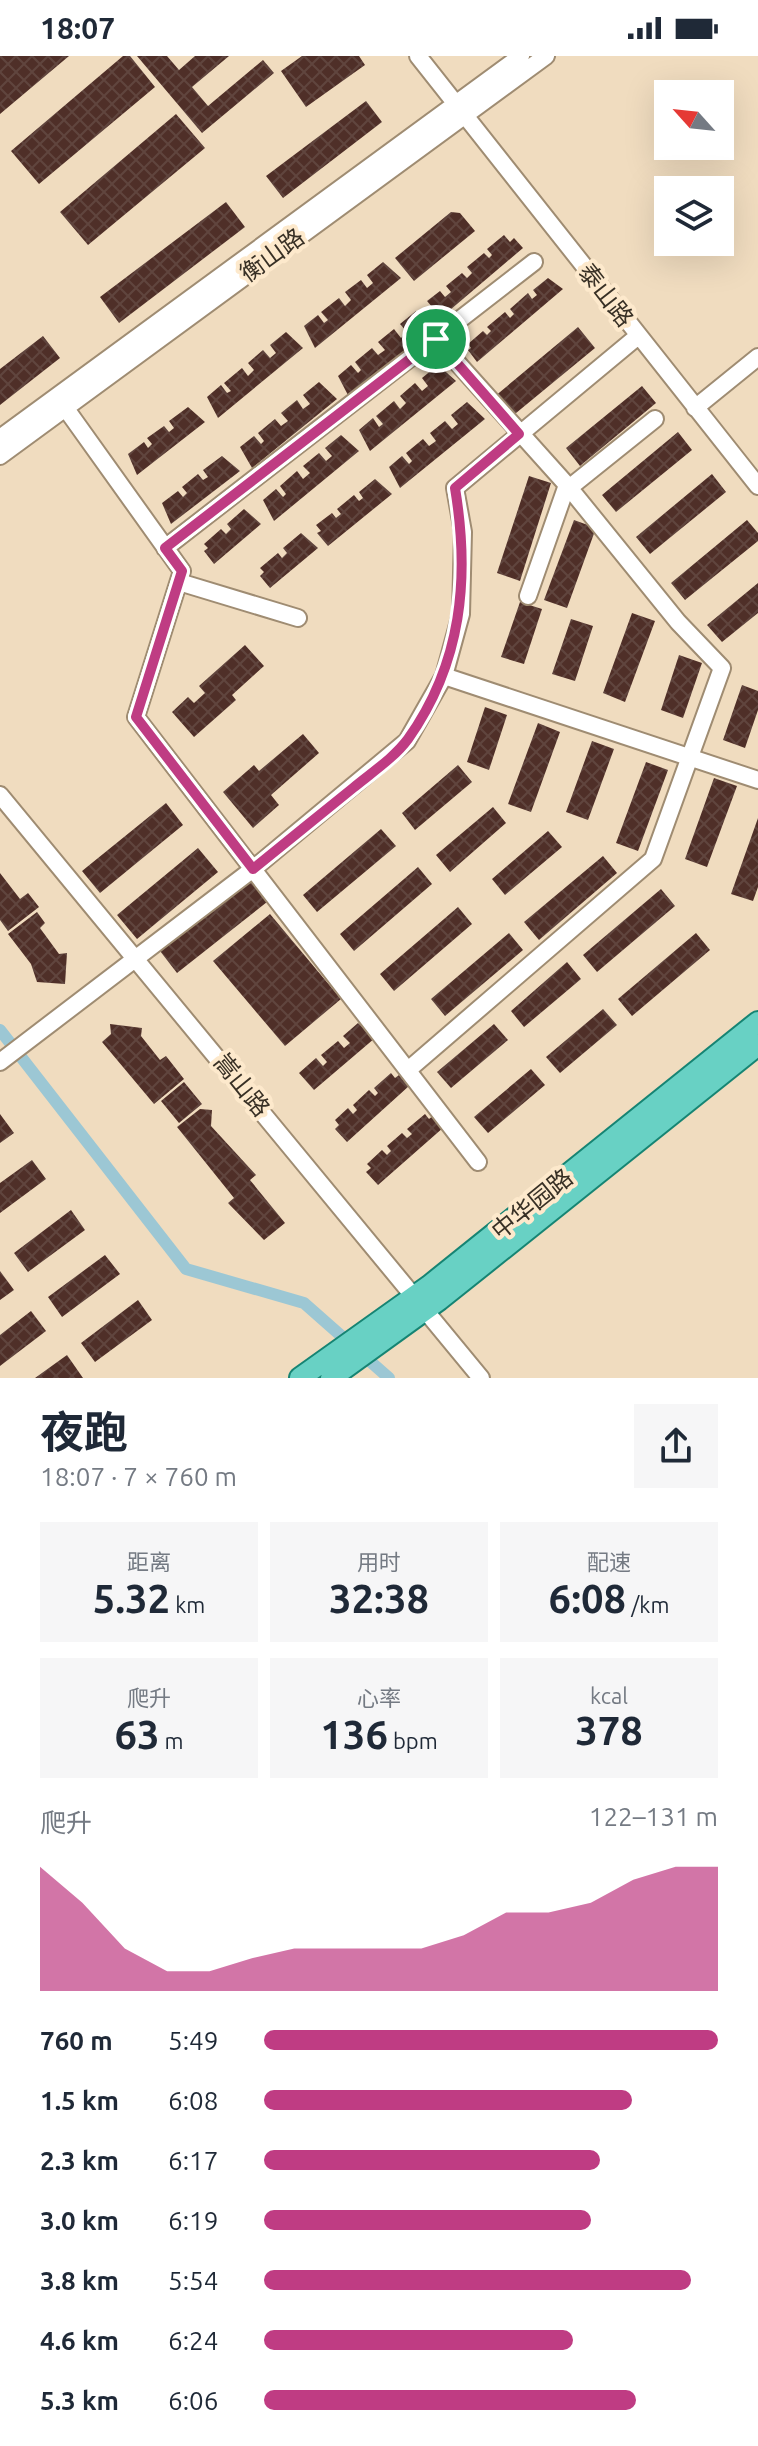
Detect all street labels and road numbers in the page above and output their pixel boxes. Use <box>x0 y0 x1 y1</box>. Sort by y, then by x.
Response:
street label: 衡山路 <box>235 223 309 287</box>
street label: 泰山路 <box>573 258 639 332</box>
street label: 嵩山路 <box>209 1049 275 1121</box>
street label: 中华园路 <box>486 1163 578 1245</box>

